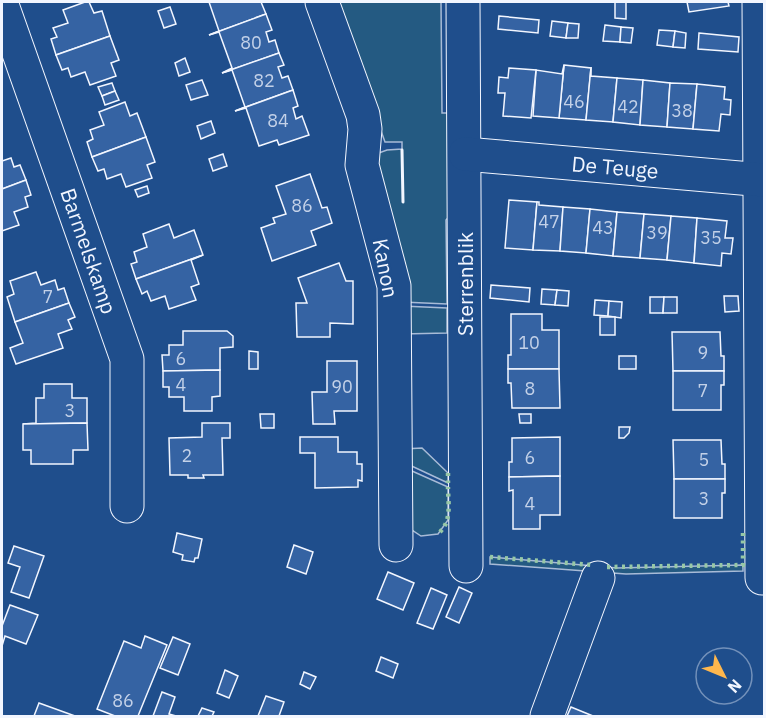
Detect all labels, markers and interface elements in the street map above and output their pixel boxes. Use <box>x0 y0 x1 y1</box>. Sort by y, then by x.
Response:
house number: 80 <box>240 31 262 54</box>
house number: 82 <box>253 69 275 92</box>
house number: 46 <box>563 90 585 113</box>
house number: 42 <box>617 95 639 118</box>
house number: 38 <box>671 99 693 122</box>
house number: 84 <box>267 109 289 132</box>
street label: De Teuge <box>570 149 660 185</box>
street label: Barmelskamp <box>54 184 124 318</box>
house number: 86 <box>291 194 313 217</box>
house number: 47 <box>538 210 560 233</box>
house number: 43 <box>592 216 614 239</box>
house number: 39 <box>646 221 668 244</box>
house number: 35 <box>700 226 722 249</box>
street label: Sterrenblik <box>451 232 479 336</box>
street label: Kanon <box>367 236 405 300</box>
house number: 7 <box>43 285 53 308</box>
house number: 10 <box>518 331 540 354</box>
house number: 9 <box>698 341 708 364</box>
house number: 6 <box>176 347 186 370</box>
house number: 4 <box>176 373 187 396</box>
house number: 90 <box>331 375 353 398</box>
house number: 8 <box>525 377 535 400</box>
house number: 7 <box>698 379 708 402</box>
house number: 3 <box>65 399 75 422</box>
house number: 2 <box>182 444 192 467</box>
house number: 6 <box>525 446 535 469</box>
house number: 5 <box>699 448 709 471</box>
house number: 3 <box>699 487 709 510</box>
house number: 4 <box>525 492 536 515</box>
north arrow <box>694 646 754 706</box>
text: N <box>724 675 746 697</box>
house number: 86 <box>112 689 134 712</box>

